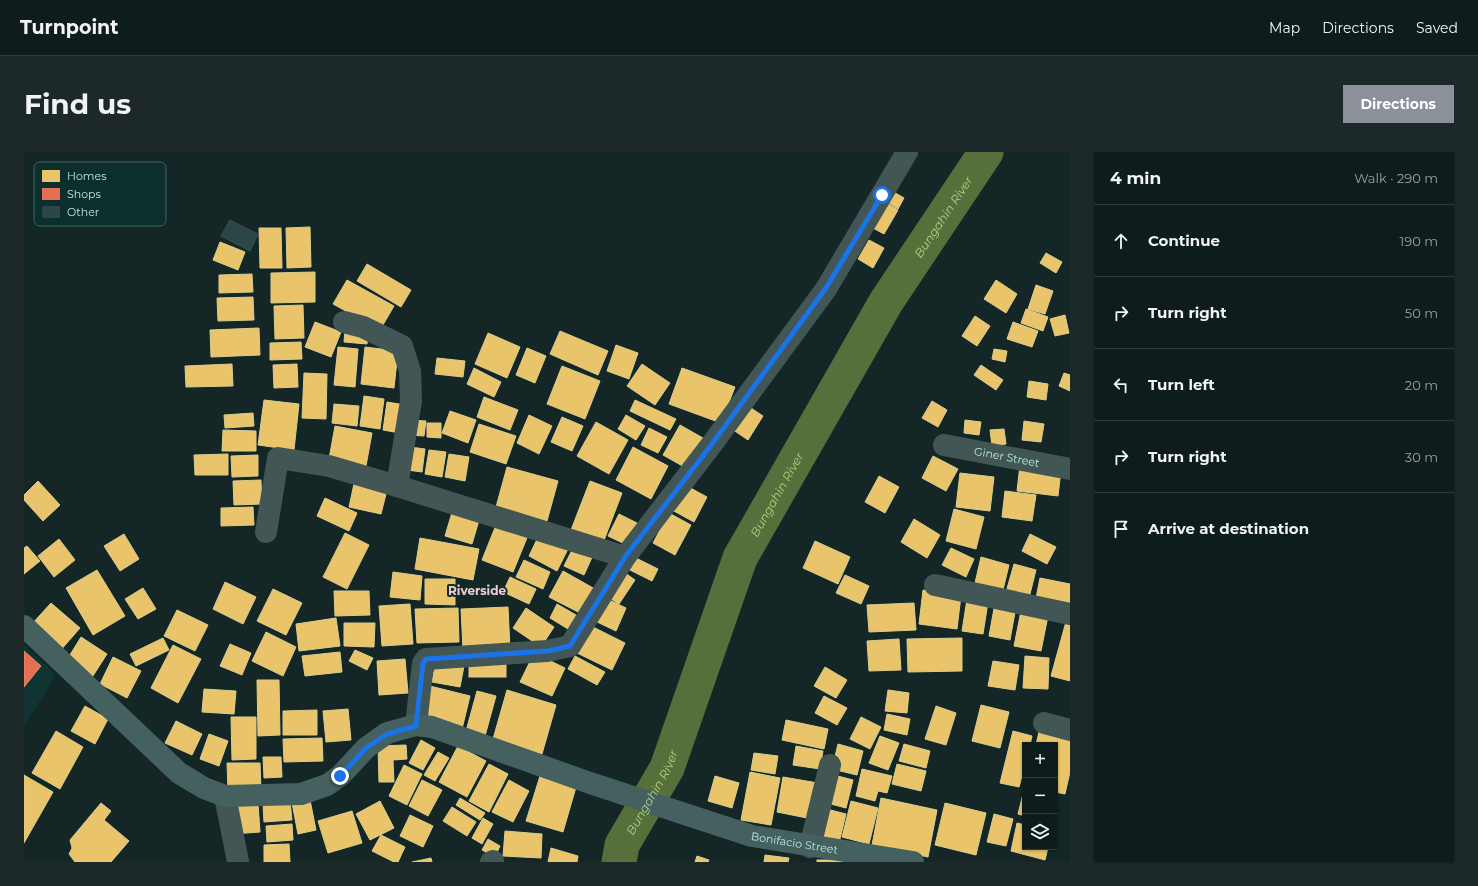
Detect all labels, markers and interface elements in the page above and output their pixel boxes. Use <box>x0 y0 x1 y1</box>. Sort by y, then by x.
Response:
text: Turnpoint <box>20 16 119 39</box>
text: Map <box>1269 19 1300 37</box>
text: Directions <box>1322 19 1394 37</box>
text: Saved <box>1416 19 1458 37</box>
button: Directions <box>1343 85 1454 123</box>
text: Find us <box>24 87 131 121</box>
legend <box>34 162 166 226</box>
text: 4 min <box>1110 168 1161 188</box>
text: Homes <box>67 169 107 183</box>
text: Walk · 290 m <box>1354 170 1438 186</box>
water label: Bungahin River <box>910 173 975 260</box>
route start <box>873 186 891 204</box>
text: Shops <box>67 187 102 201</box>
text: Other <box>67 205 99 219</box>
icon: ahead <box>1110 230 1132 252</box>
text: Continue <box>1148 231 1220 250</box>
text: 190 m <box>1400 233 1438 249</box>
icon: right <box>1110 302 1132 324</box>
text: Turn right <box>1148 303 1227 322</box>
text: 50 m <box>1405 305 1438 321</box>
icon: left <box>1110 374 1132 396</box>
text: Turn left <box>1148 375 1215 394</box>
text: 20 m <box>1405 377 1438 393</box>
street label: Giner Street <box>973 444 1041 470</box>
icon: right <box>1110 446 1132 468</box>
text: Turn right <box>1148 447 1227 466</box>
water label: Bungahin River <box>746 449 806 539</box>
text: 30 m <box>1405 449 1438 465</box>
icon: arrive <box>1110 518 1132 540</box>
text: Arrive at destination <box>1148 519 1309 538</box>
district label: Riverside <box>448 583 506 598</box>
map controls <box>1022 742 1058 850</box>
button: + <box>1022 742 1058 778</box>
water label: Bungahin River <box>622 748 680 837</box>
route end <box>331 767 349 785</box>
button: − <box>1022 778 1058 814</box>
button: layers <box>1022 814 1058 850</box>
street label: Bonifacio Street <box>750 829 840 857</box>

